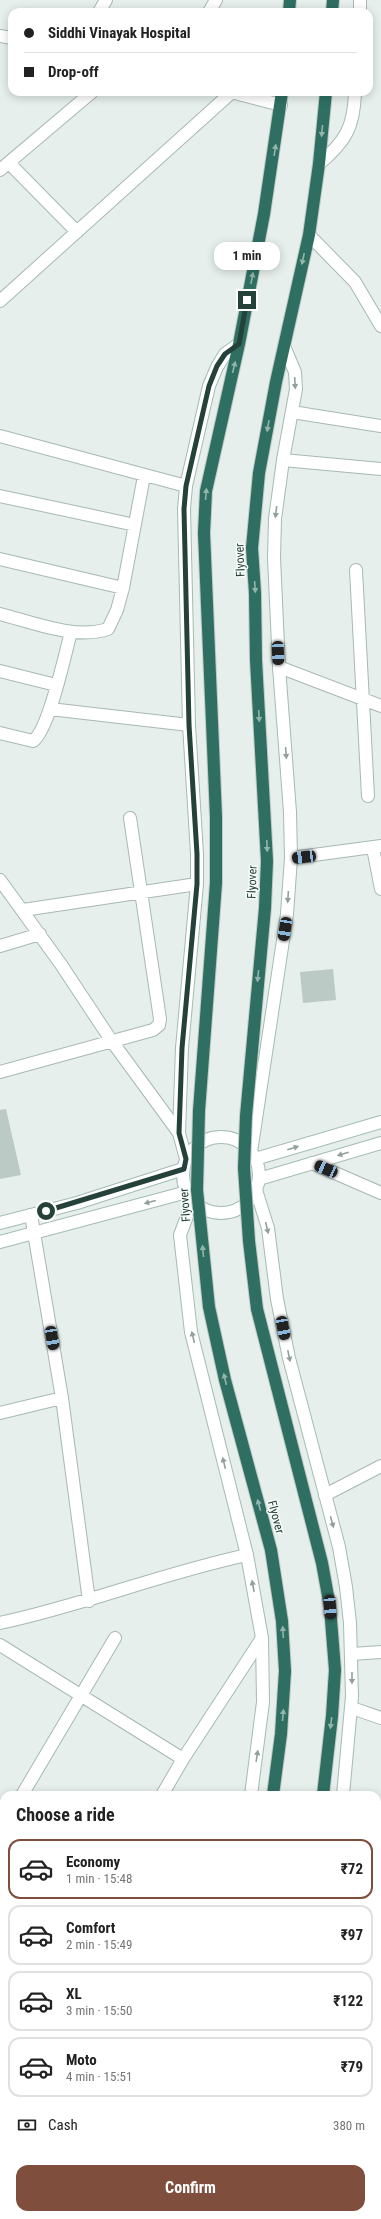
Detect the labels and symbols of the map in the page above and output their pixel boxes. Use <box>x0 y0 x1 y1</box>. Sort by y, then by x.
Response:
one-way arrow <box>319 125 326 137</box>
one-way arrow <box>272 144 278 156</box>
callout: 1 min <box>214 242 280 270</box>
one-way arrow <box>300 253 306 265</box>
one-way arrow <box>249 272 255 284</box>
route end <box>238 291 256 309</box>
one-way arrow <box>231 361 237 373</box>
one-way arrow <box>292 377 299 389</box>
one-way arrow <box>265 420 271 432</box>
one-way arrow <box>203 488 210 500</box>
one-way arrow <box>273 506 279 518</box>
street label: Flyover <box>232 543 248 577</box>
one-way arrow <box>251 581 258 593</box>
car <box>272 641 284 665</box>
one-way arrow <box>255 710 262 722</box>
one-way arrow <box>282 747 289 759</box>
one-way arrow <box>263 840 270 852</box>
car <box>291 850 317 864</box>
street label: Flyover <box>244 865 260 899</box>
one-way arrow <box>285 891 291 904</box>
car <box>277 916 293 942</box>
one-way arrow <box>255 970 262 982</box>
one-way arrow <box>287 1145 299 1151</box>
one-way arrow <box>337 1151 350 1157</box>
car <box>313 1159 339 1179</box>
street label: Flyover <box>177 1187 193 1222</box>
one-way arrow <box>143 1199 155 1205</box>
route start <box>37 1202 55 1220</box>
one-way arrow <box>265 1222 271 1234</box>
one-way arrow <box>199 1245 206 1257</box>
car <box>275 1315 291 1341</box>
car <box>44 1325 60 1351</box>
one-way arrow <box>189 1331 195 1343</box>
one-way arrow <box>286 1350 292 1362</box>
one-way arrow <box>221 1373 227 1385</box>
one-way arrow <box>221 1457 227 1469</box>
one-way arrow <box>255 1498 261 1511</box>
street label: Flyover <box>265 1499 287 1535</box>
one-way arrow <box>329 1517 335 1529</box>
one-way arrow <box>250 1580 256 1592</box>
car <box>323 1595 337 1619</box>
one-way arrow <box>280 1625 286 1638</box>
one-way arrow <box>349 1672 355 1685</box>
one-way arrow <box>279 1709 286 1721</box>
one-way arrow <box>328 1717 334 1729</box>
one-way arrow <box>254 1750 260 1763</box>

